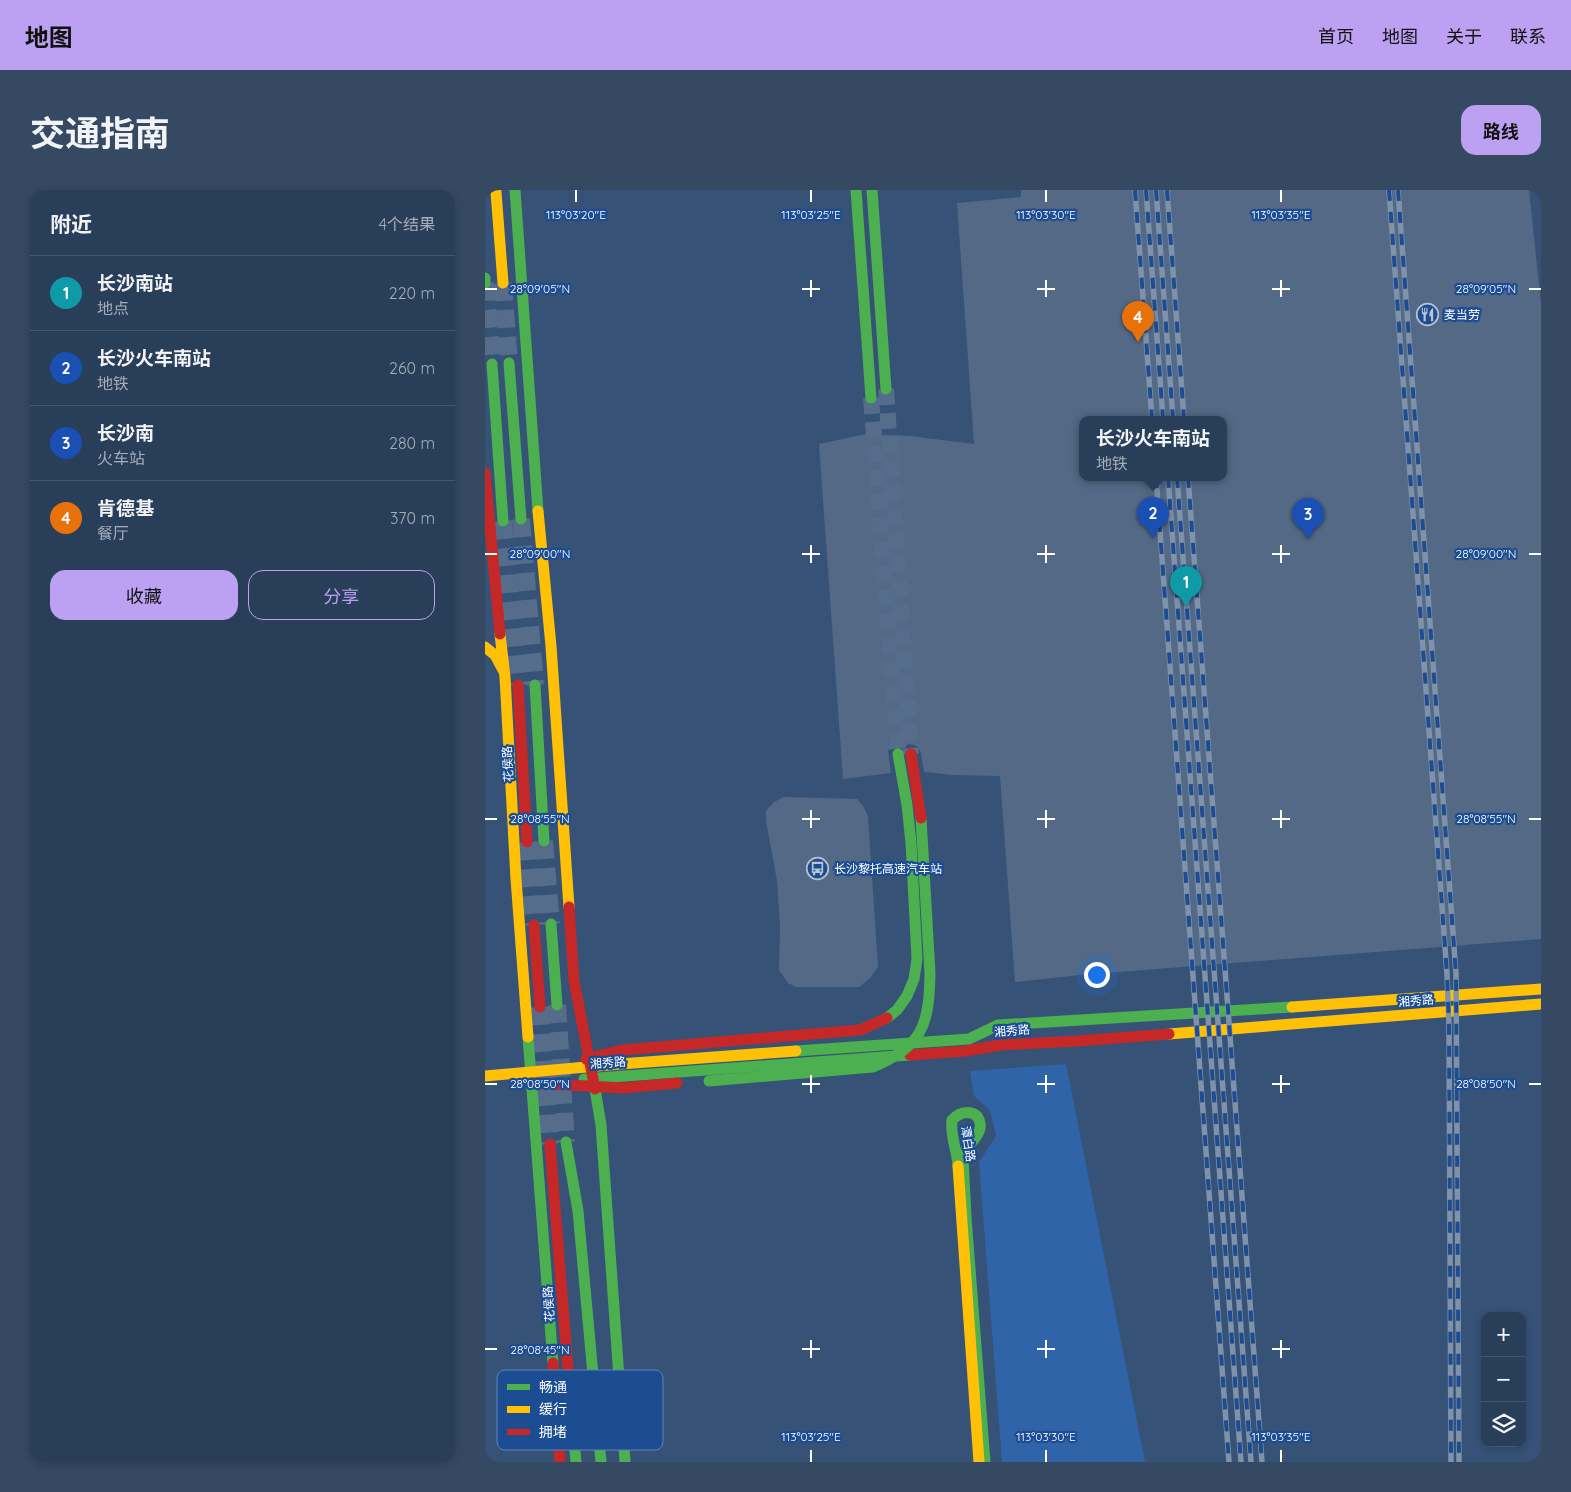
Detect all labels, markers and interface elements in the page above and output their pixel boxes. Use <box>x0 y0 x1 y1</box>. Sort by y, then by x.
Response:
text: 地图 <box>25 22 73 52</box>
text: 首页 <box>1318 25 1354 48</box>
text: 地图 <box>1382 25 1418 48</box>
text: 关于 <box>1446 25 1482 48</box>
text: 联系 <box>1510 25 1546 48</box>
button: 路线 <box>1461 105 1541 155</box>
text: 交通指南 <box>30 111 170 155</box>
text: 113°03'20"E <box>546 207 606 222</box>
text: 113°03'25"E <box>781 207 841 222</box>
text: 113°03'30"E <box>1016 207 1076 222</box>
text: 113°03'35"E <box>1251 207 1311 222</box>
text: 附近 <box>50 211 92 237</box>
text: 4个结果 <box>379 214 435 234</box>
text: 长沙南站 <box>97 271 173 295</box>
text: 28°09'05"N <box>510 281 570 296</box>
text: 28°09'05"N <box>1456 281 1516 296</box>
text: 1 <box>63 283 69 303</box>
text: 220 m <box>389 283 435 303</box>
text: 地点 <box>97 298 129 318</box>
pin: 4 <box>1122 301 1154 342</box>
restaurant icon: 麦当劳 <box>1416 303 1440 327</box>
place label: 麦当劳 <box>1444 307 1480 322</box>
text: 长沙火车南站 <box>97 346 211 370</box>
text: 2 <box>61 358 71 378</box>
text: 260 m <box>389 358 435 378</box>
text: 地铁 <box>97 373 129 393</box>
popup <box>1079 416 1227 481</box>
text: 长沙南 <box>97 421 154 445</box>
text: 长沙火车南站 <box>1096 426 1210 450</box>
text: 3 <box>62 433 70 453</box>
text: 280 m <box>389 433 435 453</box>
text: 火车站 <box>97 448 145 468</box>
text: 地铁 <box>1096 453 1128 473</box>
text: 肯德基 <box>97 496 154 520</box>
pin: 2 <box>1137 497 1169 538</box>
pin: 3 <box>1292 498 1324 539</box>
text: 4 <box>61 508 71 528</box>
text: 370 m <box>390 508 435 528</box>
text: 餐厅 <box>97 523 129 543</box>
text: 28°09'00"N <box>510 546 570 561</box>
text: 28°09'00"N <box>1456 546 1516 561</box>
pin: 1 <box>1170 566 1202 607</box>
button: 收藏 <box>50 570 238 620</box>
button: 分享 <box>248 570 435 620</box>
street label: 花侯路 <box>499 746 516 782</box>
text: 28°08'55"N <box>510 811 570 826</box>
text: 28°08'55"N <box>1456 811 1516 826</box>
bus stop icon: 长沙黎托高速汽车站 <box>806 857 830 881</box>
place label: 长沙黎托高速汽车站 <box>834 861 942 876</box>
your location <box>1084 962 1110 988</box>
street label: 湘秀路 <box>1397 991 1435 1010</box>
street label: 湘秀路 <box>993 1021 1031 1040</box>
street label: 湘秀路 <box>589 1054 626 1071</box>
text: 28°08'50"N <box>510 1076 570 1091</box>
text: 28°08'50"N <box>1456 1076 1516 1091</box>
street label: 潭白路 <box>958 1125 979 1163</box>
street label: 花侯路 <box>540 1286 557 1323</box>
map controls <box>1481 1312 1526 1447</box>
button: + <box>1481 1312 1526 1357</box>
text: 28°08'45"N <box>510 1342 570 1357</box>
button: − <box>1481 1357 1526 1402</box>
legend <box>497 1370 663 1450</box>
text: 畅通 <box>539 1378 567 1396</box>
text: 缓行 <box>539 1400 567 1418</box>
button: layers <box>1481 1402 1526 1447</box>
text: 拥堵 <box>539 1423 567 1441</box>
text: 113°03'25"E <box>781 1429 841 1444</box>
text: 113°03'30"E <box>1016 1429 1076 1444</box>
text: 113°03'35"E <box>1251 1429 1311 1444</box>

